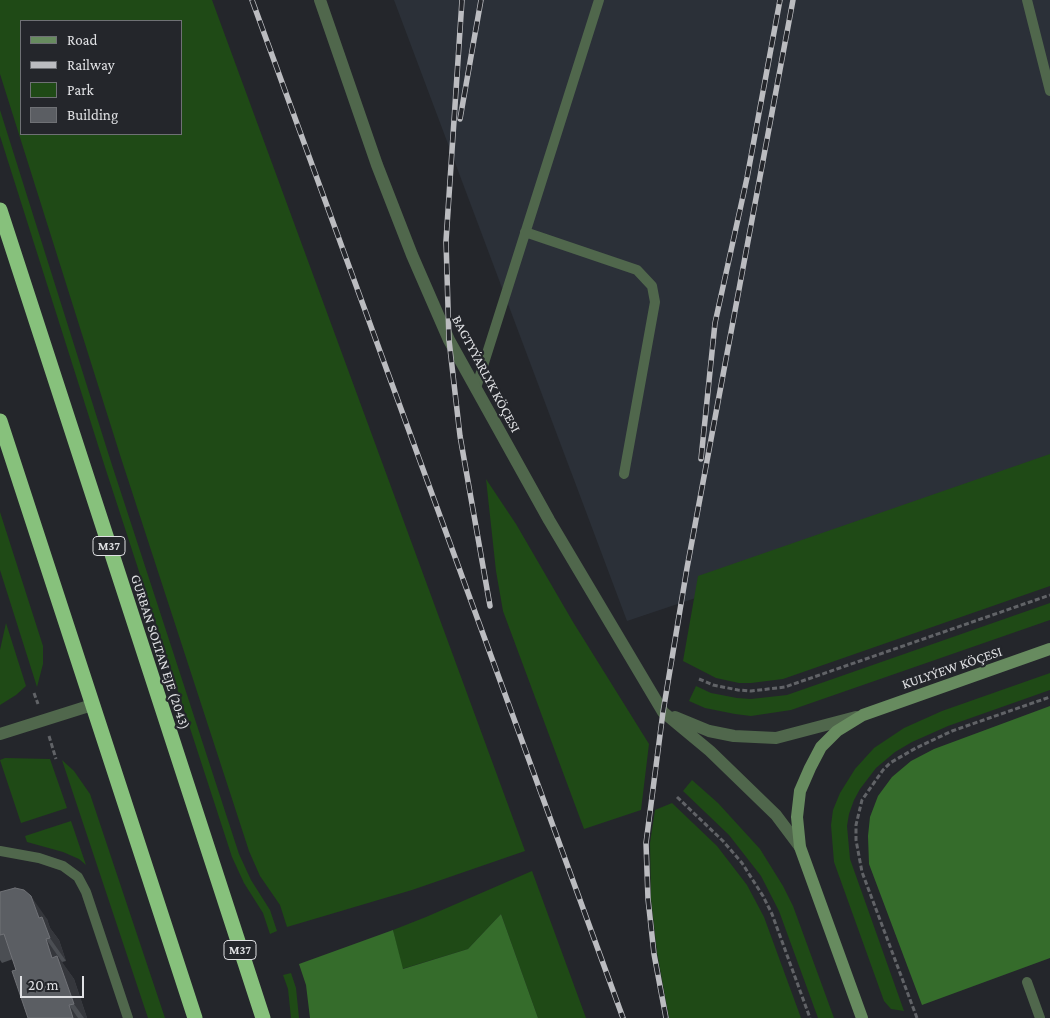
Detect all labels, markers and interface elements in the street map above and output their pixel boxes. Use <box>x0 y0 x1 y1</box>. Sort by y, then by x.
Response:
legend <box>20 20 182 135</box>
text: Road <box>67 32 97 48</box>
text: Railway <box>67 57 115 73</box>
text: Park <box>67 82 94 98</box>
text: Building <box>67 107 118 123</box>
street label: BAGTYÝARLYK KÖÇESI <box>448 313 524 435</box>
road number: M37 <box>93 536 125 556</box>
street label: GURBAN SOLTAN EJE (2043) <box>127 572 193 732</box>
street label: KULYÝEW KÖÇESI <box>900 643 1004 693</box>
road number: M37 <box>224 940 256 960</box>
scale bar <box>22 966 86 998</box>
text: 20 m <box>28 977 59 993</box>

